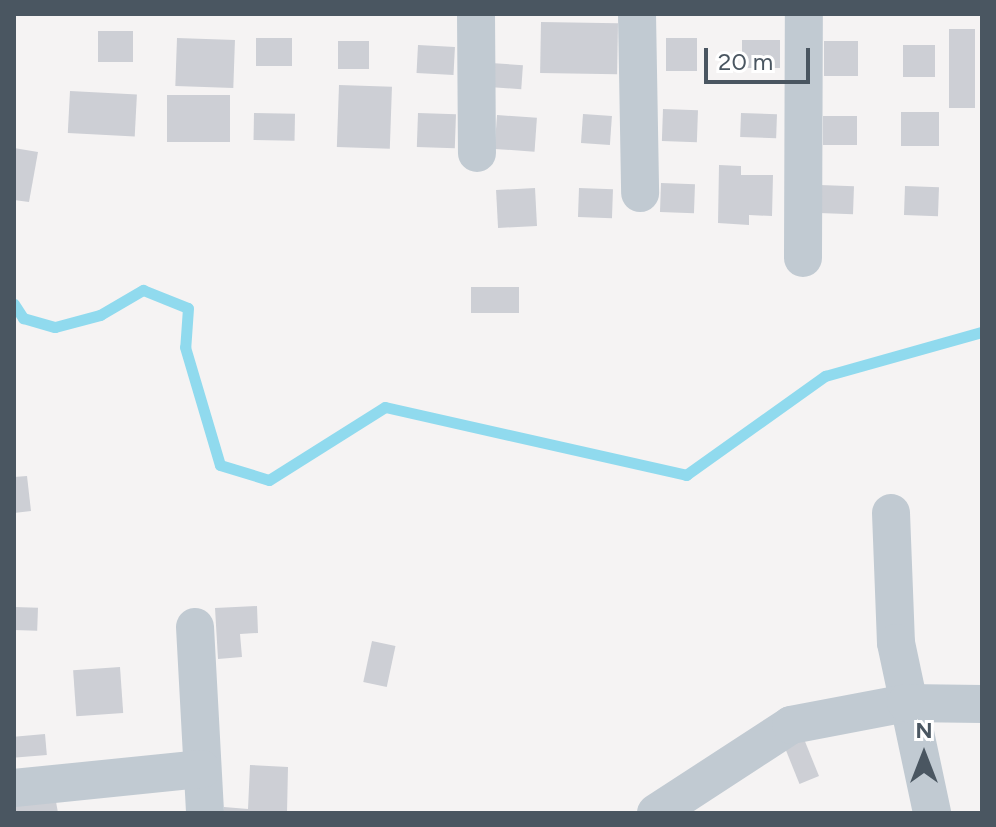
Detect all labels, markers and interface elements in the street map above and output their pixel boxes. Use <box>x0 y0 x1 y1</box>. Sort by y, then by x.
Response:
scale bar <box>708 32 814 82</box>
text: 20 m <box>718 47 773 76</box>
north arrow <box>884 715 964 795</box>
text: N <box>915 717 933 744</box>

